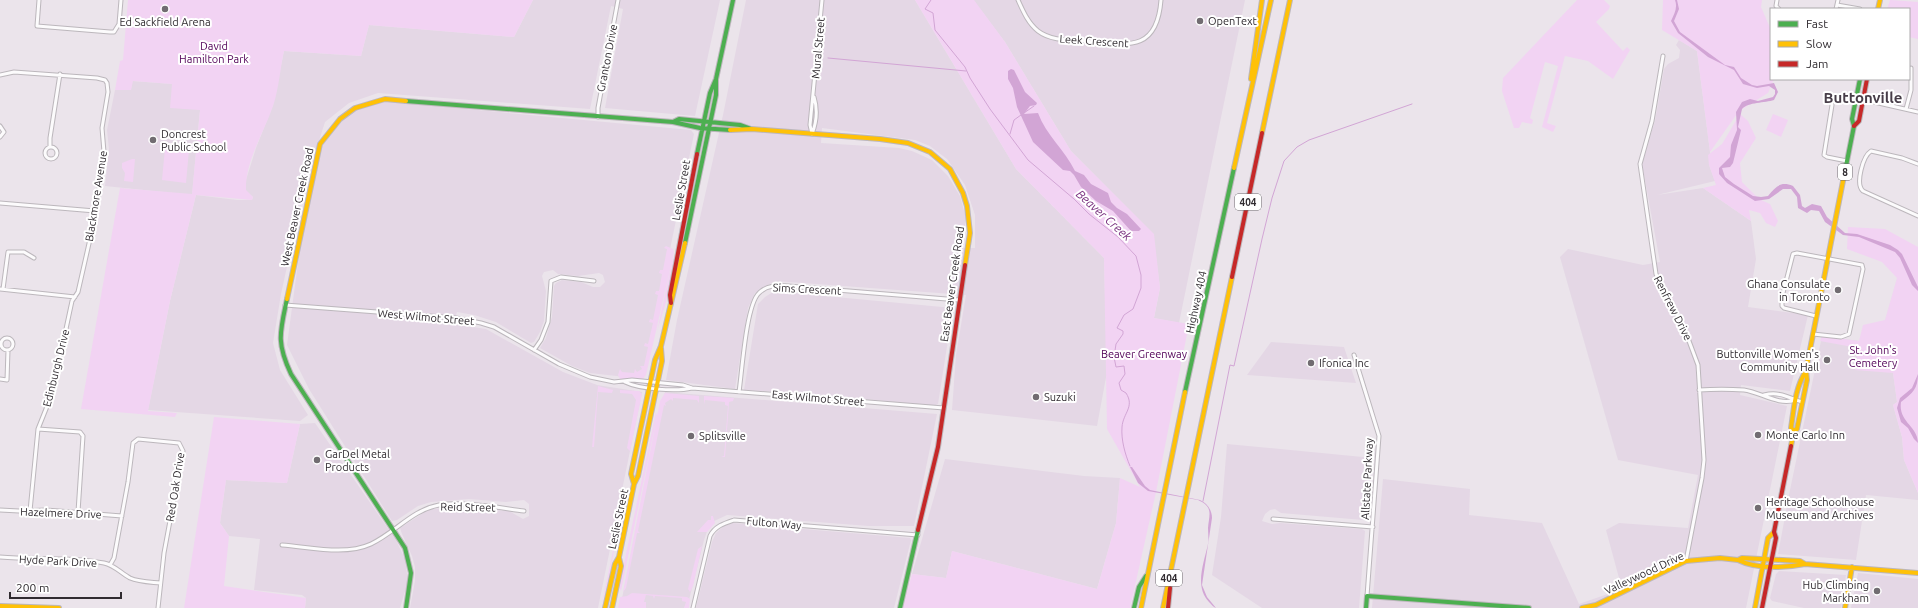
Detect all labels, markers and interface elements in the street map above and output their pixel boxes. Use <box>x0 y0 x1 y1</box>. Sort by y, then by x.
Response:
marker: Ed Sackfield Arena <box>160 4 170 14</box>
legend <box>1770 8 1910 80</box>
place label: OpenText <box>1208 15 1258 27</box>
place label: Ed Sackfield Arena <box>119 16 211 28</box>
street label: Mural Street <box>809 16 827 79</box>
marker: OpenText <box>1195 16 1205 26</box>
text: Fast <box>1806 17 1828 30</box>
street label: Granton Drive <box>595 23 619 93</box>
street label: Leek Crescent <box>1059 33 1130 49</box>
text: Slow <box>1806 37 1832 50</box>
park label: David Hamilton Park <box>179 40 249 65</box>
text: Jam <box>1806 57 1828 70</box>
district label: Buttonville <box>1824 89 1902 106</box>
place label: Doncrest Public School <box>161 128 227 153</box>
marker: Doncrest Public School <box>148 135 158 145</box>
street label: West Beaver Creek Road <box>279 147 315 267</box>
street label: Blackmore Avenue <box>83 150 109 242</box>
street label: Leslie Street <box>670 158 692 221</box>
road number: 8 <box>1838 164 1852 180</box>
water label: Beaver Creek <box>1074 187 1135 244</box>
road number: 404 <box>1235 194 1261 210</box>
street label: East Beaver Creek Road <box>938 225 966 343</box>
street label: Highway 404 <box>1184 270 1208 334</box>
street label: Renfrew Drive <box>1652 274 1694 342</box>
place label: Ghana Consulate in Toronto <box>1747 278 1830 303</box>
street label: Sims Crescent <box>772 281 842 297</box>
marker: Ghana Consulate in Toronto <box>1833 285 1843 295</box>
street label: West Wilmot Street <box>377 307 476 327</box>
street label: Edinburgh Drive <box>41 328 71 408</box>
park label: St. John's Cemetery <box>1849 344 1898 369</box>
park label: Beaver Greenway <box>1101 348 1188 360</box>
place label: Buttonville Women's Community Hall <box>1717 348 1819 373</box>
marker: Buttonville Women's Community Hall <box>1822 355 1832 365</box>
place label: Ifonica Inc <box>1319 357 1369 369</box>
marker: Ifonica Inc <box>1306 358 1316 368</box>
street label: East Wilmot Street <box>771 388 865 408</box>
place label: Suzuki <box>1044 391 1076 403</box>
marker: Suzuki <box>1031 392 1041 402</box>
place label: Monte Carlo Inn <box>1766 429 1845 441</box>
place label: Splitsville <box>699 430 746 442</box>
marker: Monte Carlo Inn <box>1753 430 1763 440</box>
marker: Splitsville <box>686 431 696 441</box>
street label: Allstate Parkway <box>1359 437 1375 520</box>
place label: GarDel Metal Products <box>325 448 390 473</box>
street label: Red Oak Drive <box>164 451 186 523</box>
marker: GarDel Metal Products <box>312 455 322 465</box>
street label: Leslie Street <box>606 487 630 550</box>
place label: Heritage Schoolhouse Museum and Archives <box>1766 496 1874 521</box>
street label: Reid Street <box>440 501 496 513</box>
marker: Heritage Schoolhouse Museum and Archives <box>1753 503 1763 513</box>
street label: Hazelmere Drive <box>20 506 102 520</box>
street label: Fulton Way <box>746 515 803 531</box>
street label: Valleywood Drive <box>1602 549 1686 597</box>
street label: Hyde Park Drive <box>19 553 97 569</box>
road number: 404 <box>1156 570 1182 586</box>
scale bar <box>10 574 121 600</box>
place label: Hub Climbing Markham <box>1803 579 1869 604</box>
text: 200 m <box>16 581 49 594</box>
marker: Hub Climbing Markham <box>1872 586 1882 596</box>

